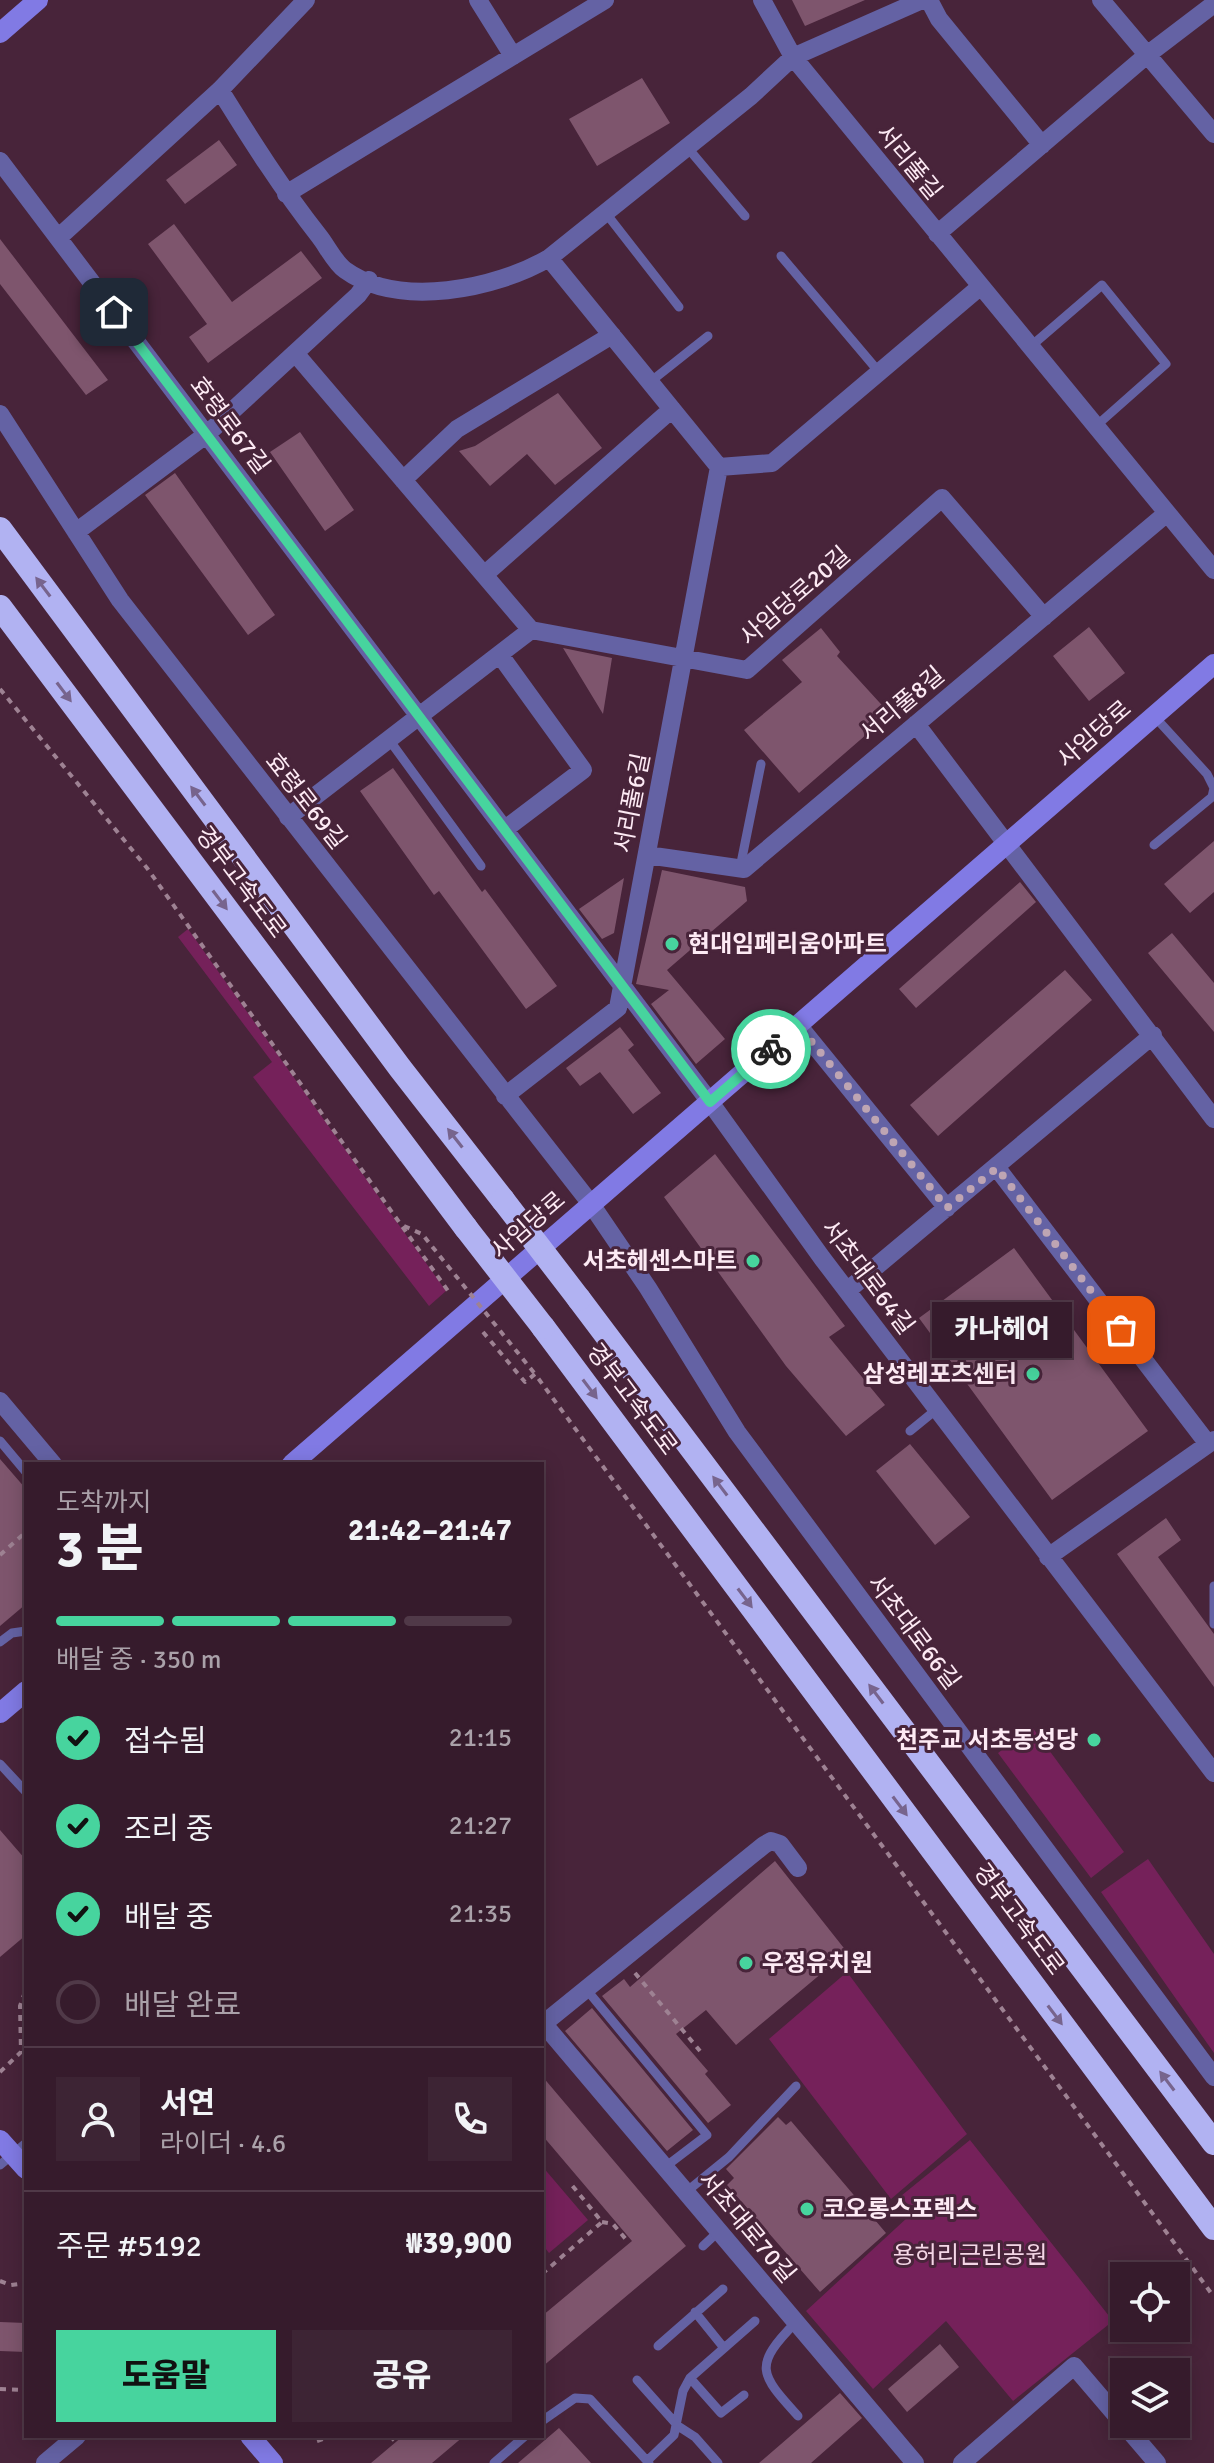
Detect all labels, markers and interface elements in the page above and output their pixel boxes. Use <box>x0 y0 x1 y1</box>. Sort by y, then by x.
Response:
street label: 서리풀길 <box>870 118 948 206</box>
pin <box>80 278 148 346</box>
icon: home <box>92 290 136 334</box>
street label: 효령로67길 <box>184 370 276 480</box>
street label: 사임당로20길 <box>734 540 856 652</box>
one-way arrow <box>35 576 51 598</box>
street label: 서리풀8길 <box>854 660 950 748</box>
one-way arrow <box>55 682 71 702</box>
street label: 사임당로 <box>1051 694 1137 774</box>
street label: 효령로69길 <box>259 747 353 855</box>
street label: 서리풀6길 <box>608 750 656 856</box>
one-way arrow <box>190 785 206 807</box>
street label: 경부고속도로 <box>189 820 293 944</box>
one-way arrow <box>211 889 227 910</box>
place label: 현대임페리움아파트 <box>688 929 887 959</box>
marker: 현대임페리움아파트 <box>663 935 681 953</box>
courier <box>731 1009 811 1089</box>
icon: bike <box>749 1027 793 1071</box>
one-way arrow <box>447 1128 464 1148</box>
street label: 사임당로 <box>485 1185 571 1265</box>
street label: 서초대로64길 <box>815 1214 921 1340</box>
place label: 서초헤센스마트 <box>582 1246 737 1276</box>
marker: 서초헤센스마트 <box>744 1252 762 1270</box>
pin <box>1087 1296 1155 1364</box>
callout: 카나헤어 <box>933 1302 1073 1358</box>
icon: bag <box>1099 1308 1143 1352</box>
text: 카나헤어 <box>954 1314 1050 1346</box>
street label: 경부고속도로 <box>580 1337 684 1461</box>
place label: 삼성레포츠센터 <box>862 1359 1017 1389</box>
marker: 삼성레포츠센터 <box>1024 1365 1042 1383</box>
one-way arrow <box>581 1379 597 1399</box>
one-way arrow <box>712 1476 728 1496</box>
text: 도착까지 <box>56 1487 152 1519</box>
text: 21:42–21:47 <box>348 1512 512 1549</box>
text: 3 분 <box>56 1517 143 1581</box>
street label: 서초대로66길 <box>861 1569 967 1695</box>
one-way arrow <box>736 1588 752 1608</box>
text: 배달 중 · 350 m <box>56 1644 221 1676</box>
one-way arrow <box>868 1683 884 1705</box>
icon: check <box>56 1716 100 1760</box>
text: 21:15 <box>449 1722 512 1754</box>
text: 접수됨 <box>124 1723 207 1760</box>
place label: 천주교 서초동성당 <box>896 1725 1078 1755</box>
marker: 천주교 서초동성당 <box>1085 1731 1103 1749</box>
one-way arrow <box>892 1796 907 1817</box>
icon: check <box>56 1804 100 1848</box>
text: 21:27 <box>449 1810 512 1842</box>
text: 조리 중 <box>124 1811 213 1848</box>
street label: 경부고속도로 <box>967 1857 1071 1981</box>
icon: check <box>56 1892 100 1936</box>
text: 21:35 <box>449 1898 512 1930</box>
text: 배달 중 <box>124 1899 213 1936</box>
place label: 우정유치원 <box>762 1948 872 1978</box>
marker: 우정유치원 <box>737 1954 755 1972</box>
text: 배달 완료 <box>124 1987 241 2024</box>
one-way arrow <box>1047 2005 1063 2025</box>
one-way arrow <box>1160 2071 1176 2091</box>
button: person <box>56 2077 140 2161</box>
button: phone <box>428 2077 512 2161</box>
text: 서연 <box>160 2085 215 2122</box>
text: 라이더 · 4.6 <box>160 2128 286 2160</box>
street label: 서초대로70길 <box>692 2165 802 2289</box>
place label: 코오롱스포렉스 <box>823 2194 978 2224</box>
marker: 코오롱스포렉스 <box>798 2200 816 2218</box>
text: ₩39,900 <box>406 2225 512 2262</box>
text: 주문 #5192 <box>56 2228 202 2265</box>
park label: 용허리근린공원 <box>893 2240 1047 2270</box>
map controls <box>1110 2262 1190 2438</box>
button: locate <box>1110 2262 1190 2342</box>
button: 도움말 <box>56 2330 276 2422</box>
button: 공유 <box>292 2330 512 2422</box>
button: layers <box>1110 2358 1190 2438</box>

